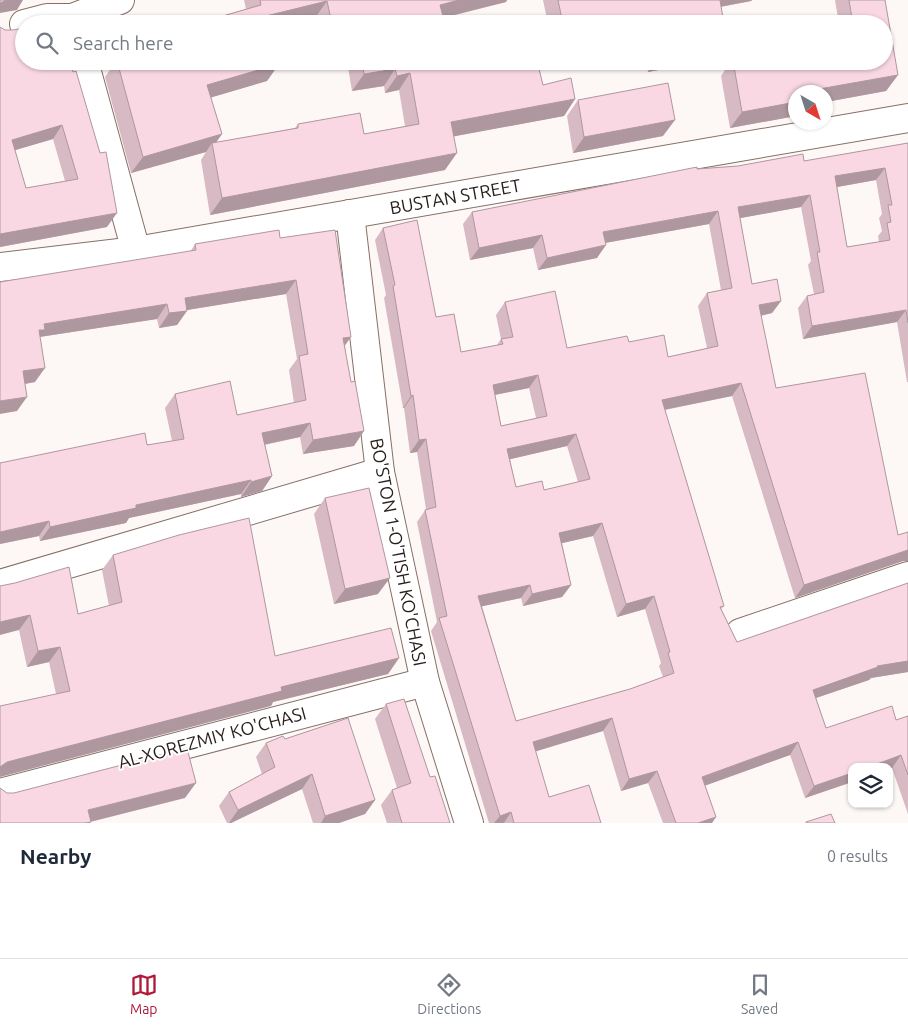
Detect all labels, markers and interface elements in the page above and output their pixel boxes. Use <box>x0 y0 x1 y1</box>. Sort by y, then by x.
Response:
search box <box>15 15 893 70</box>
icon: search <box>33 29 61 57</box>
text: Search here <box>73 32 173 54</box>
north arrow <box>788 85 833 130</box>
street label: BUSTАN STREET <box>388 175 522 217</box>
street label: BO'STON 1-O'TISH KO'CHASI <box>367 436 431 668</box>
street label: AL-XOREZMIY KO'CHASI <box>116 702 308 772</box>
map controls <box>848 763 893 808</box>
button: layers <box>848 763 893 808</box>
text: Nearby <box>20 844 91 868</box>
text: 0 results <box>827 847 888 865</box>
tab: Map <box>130 971 158 1017</box>
tab: Directions <box>417 971 481 1017</box>
tab: Saved <box>741 971 778 1017</box>

